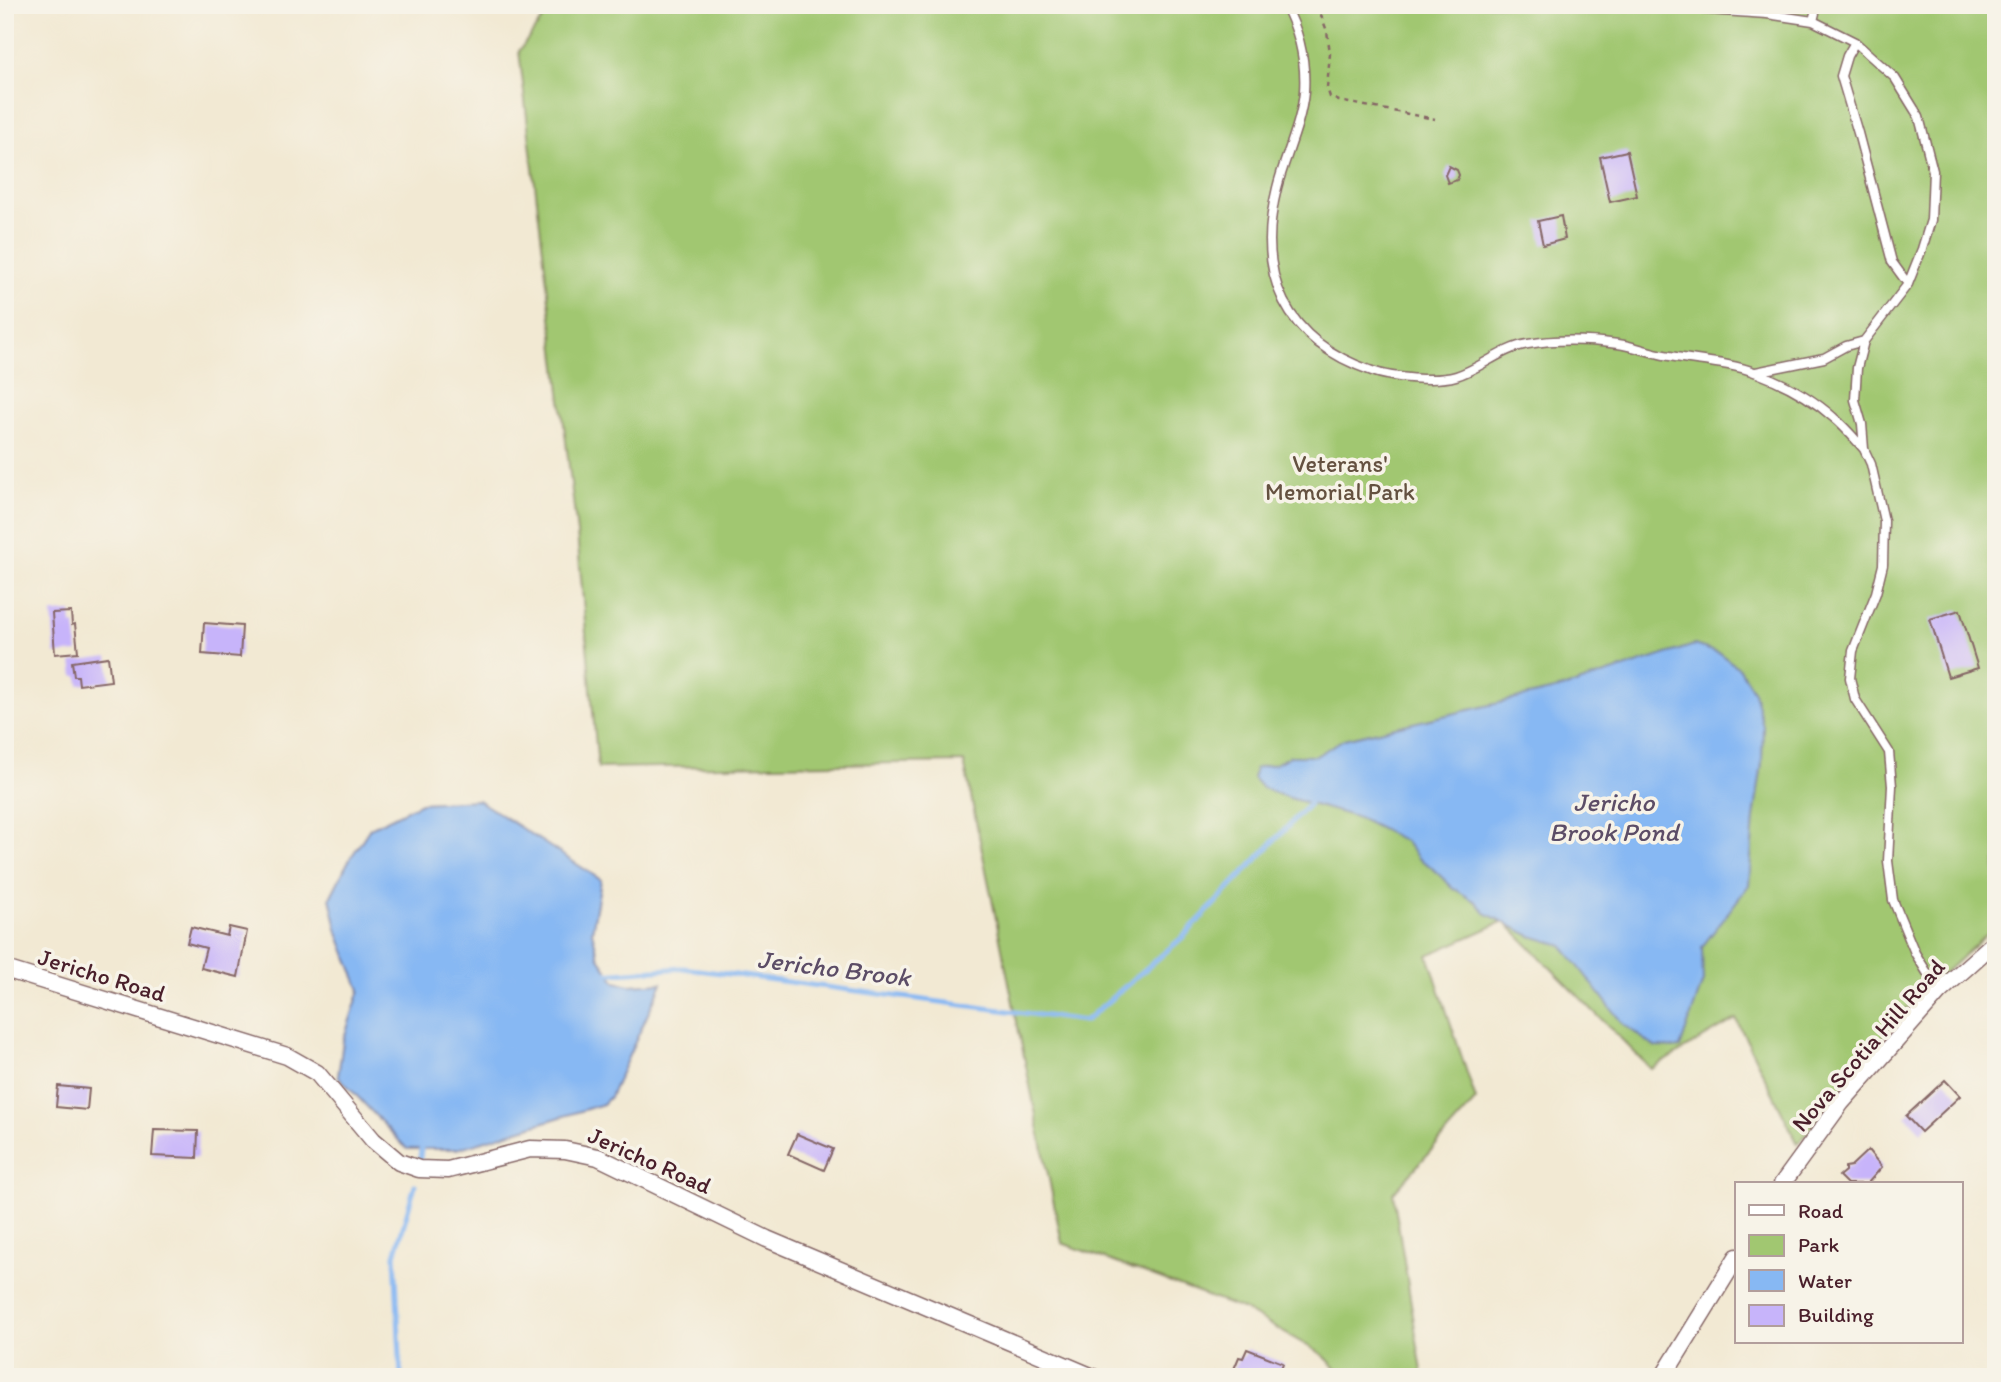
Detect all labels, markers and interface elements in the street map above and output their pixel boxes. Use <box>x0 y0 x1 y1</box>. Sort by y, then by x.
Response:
park label: Veterans' Memorial Park <box>1265 449 1415 506</box>
water label: Jericho Brook Pond <box>1549 786 1681 848</box>
street label: Jericho Road <box>35 942 169 1008</box>
water label: Jericho Brook <box>756 943 914 993</box>
street label: Nova Scotia Hill Road <box>1785 953 1951 1137</box>
street label: Jericho Road <box>584 1120 716 1200</box>
legend <box>1735 1182 1962 1344</box>
text: Road <box>1798 1198 1844 1223</box>
text: Park <box>1798 1232 1840 1257</box>
text: Water <box>1798 1268 1852 1293</box>
text: Building <box>1798 1302 1874 1327</box>

